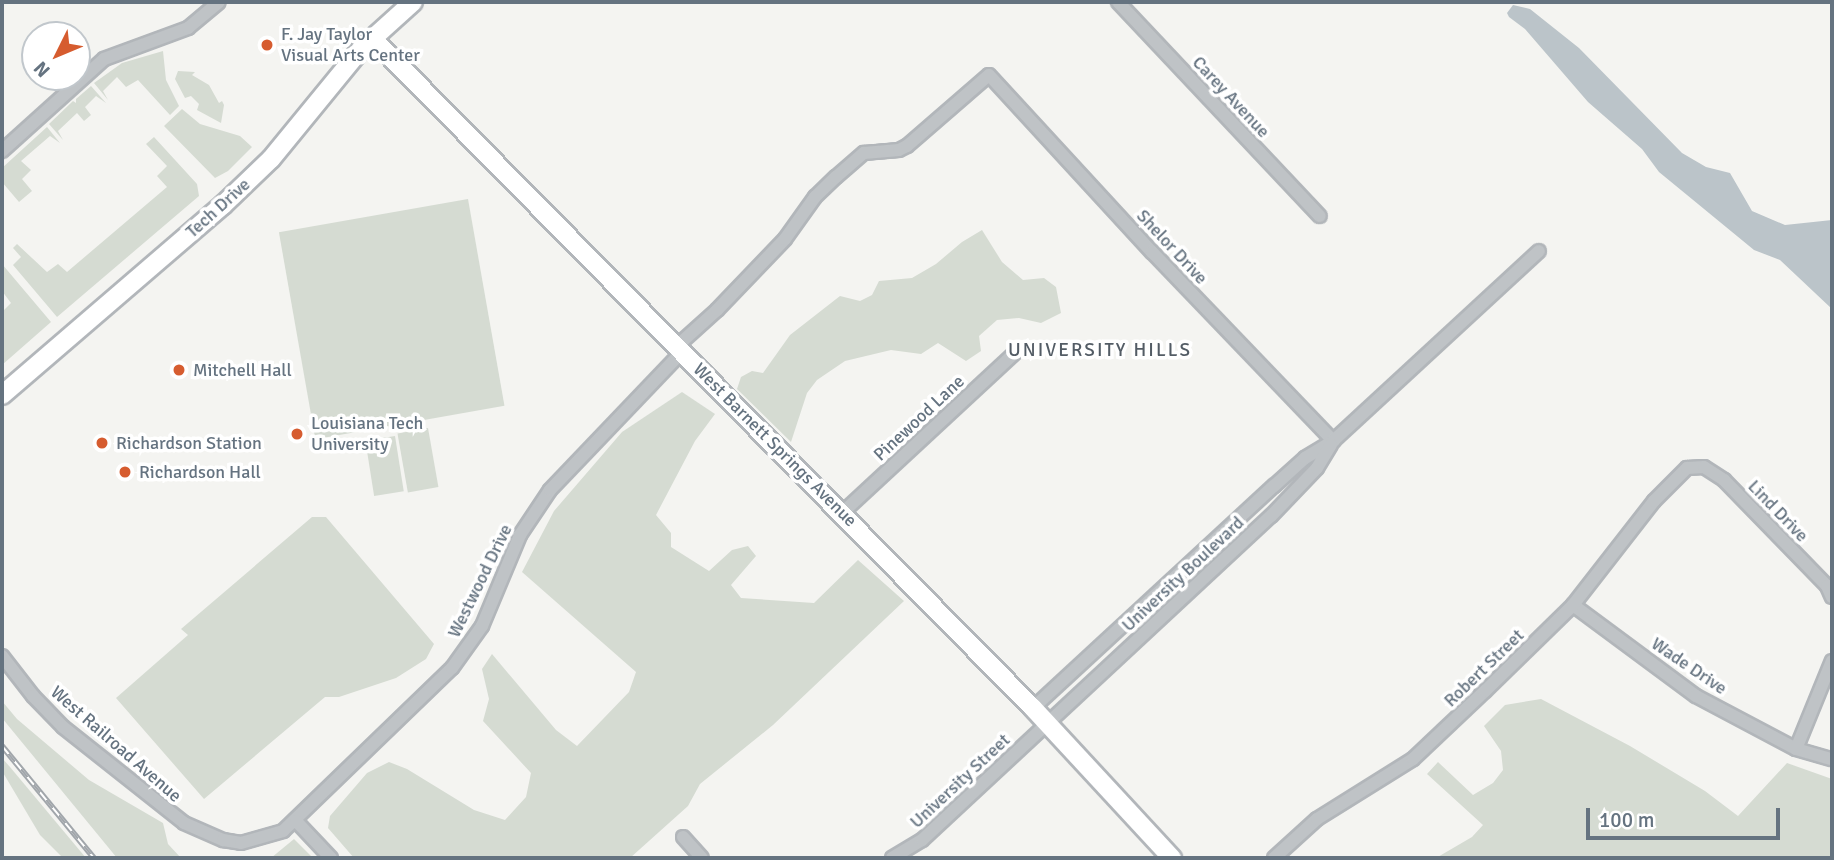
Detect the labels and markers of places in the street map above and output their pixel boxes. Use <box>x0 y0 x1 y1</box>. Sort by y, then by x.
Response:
place label: F. Jay Taylor Visual Arts Center <box>281 24 420 66</box>
marker: F. Jay Taylor Visual Arts Center <box>259 37 275 53</box>
place label: Mitchell Hall <box>193 359 292 381</box>
marker: Mitchell Hall <box>171 362 187 378</box>
place label: Louisiana Tech University <box>311 413 423 456</box>
marker: Louisiana Tech University <box>289 426 305 442</box>
place label: Richardson Station <box>116 432 262 454</box>
marker: Richardson Station <box>94 435 110 451</box>
place label: Richardson Hall <box>139 461 261 483</box>
marker: Richardson Hall <box>117 464 133 480</box>

